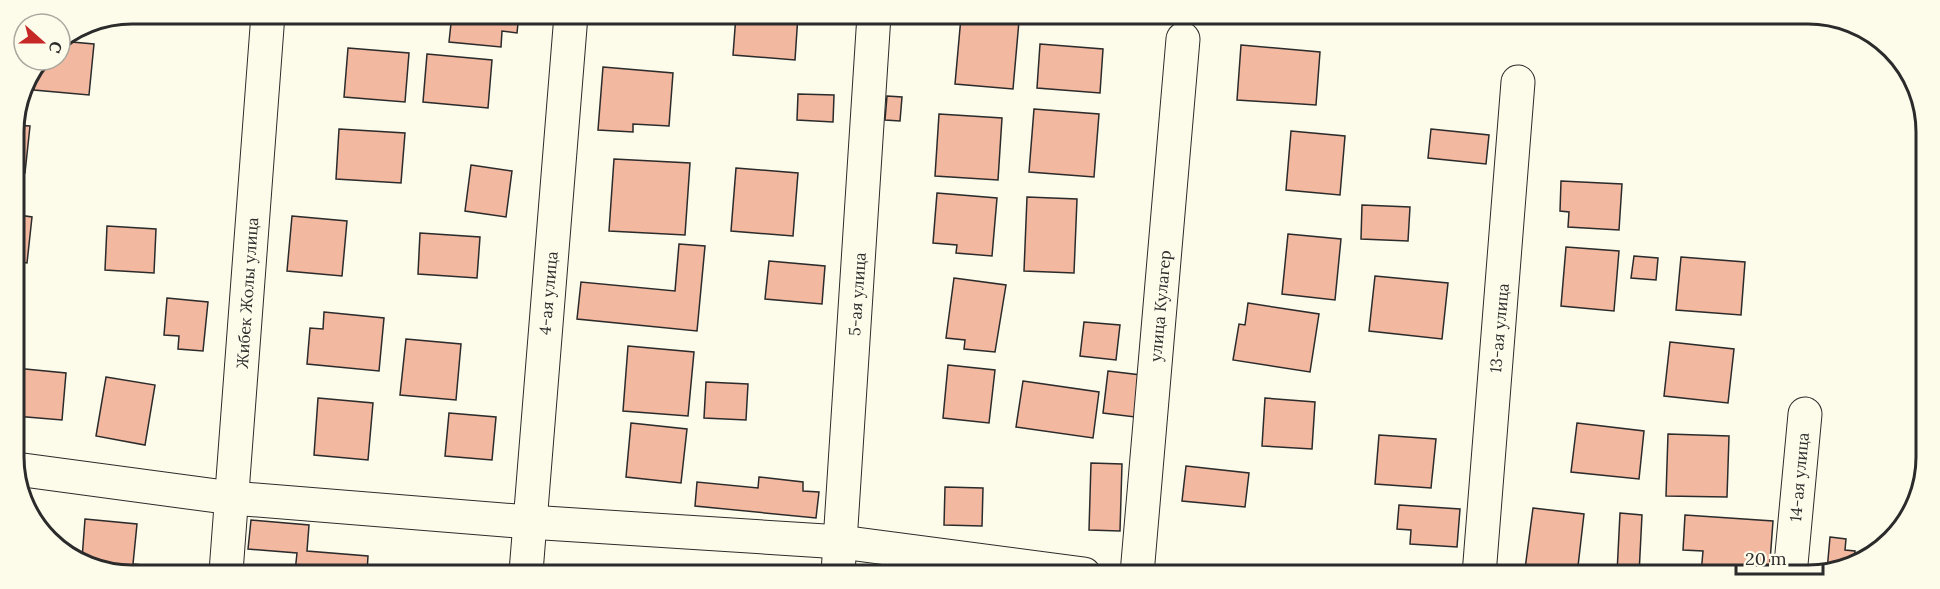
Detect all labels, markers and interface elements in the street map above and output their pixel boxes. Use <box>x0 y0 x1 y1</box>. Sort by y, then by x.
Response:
north arrow <box>12 12 72 72</box>
text: С <box>45 39 67 56</box>
street label: Жибек Жолы улица <box>232 217 262 369</box>
street label: улица Кулагер <box>1145 249 1175 363</box>
street label: 4-ая улица <box>534 250 562 336</box>
street label: 5-ая улица <box>844 252 870 336</box>
street label: 13-ая улица <box>1485 282 1513 374</box>
street label: 14-ая улица <box>1785 432 1813 522</box>
scale bar <box>1736 538 1823 576</box>
text: 20 m <box>1745 547 1787 570</box>

